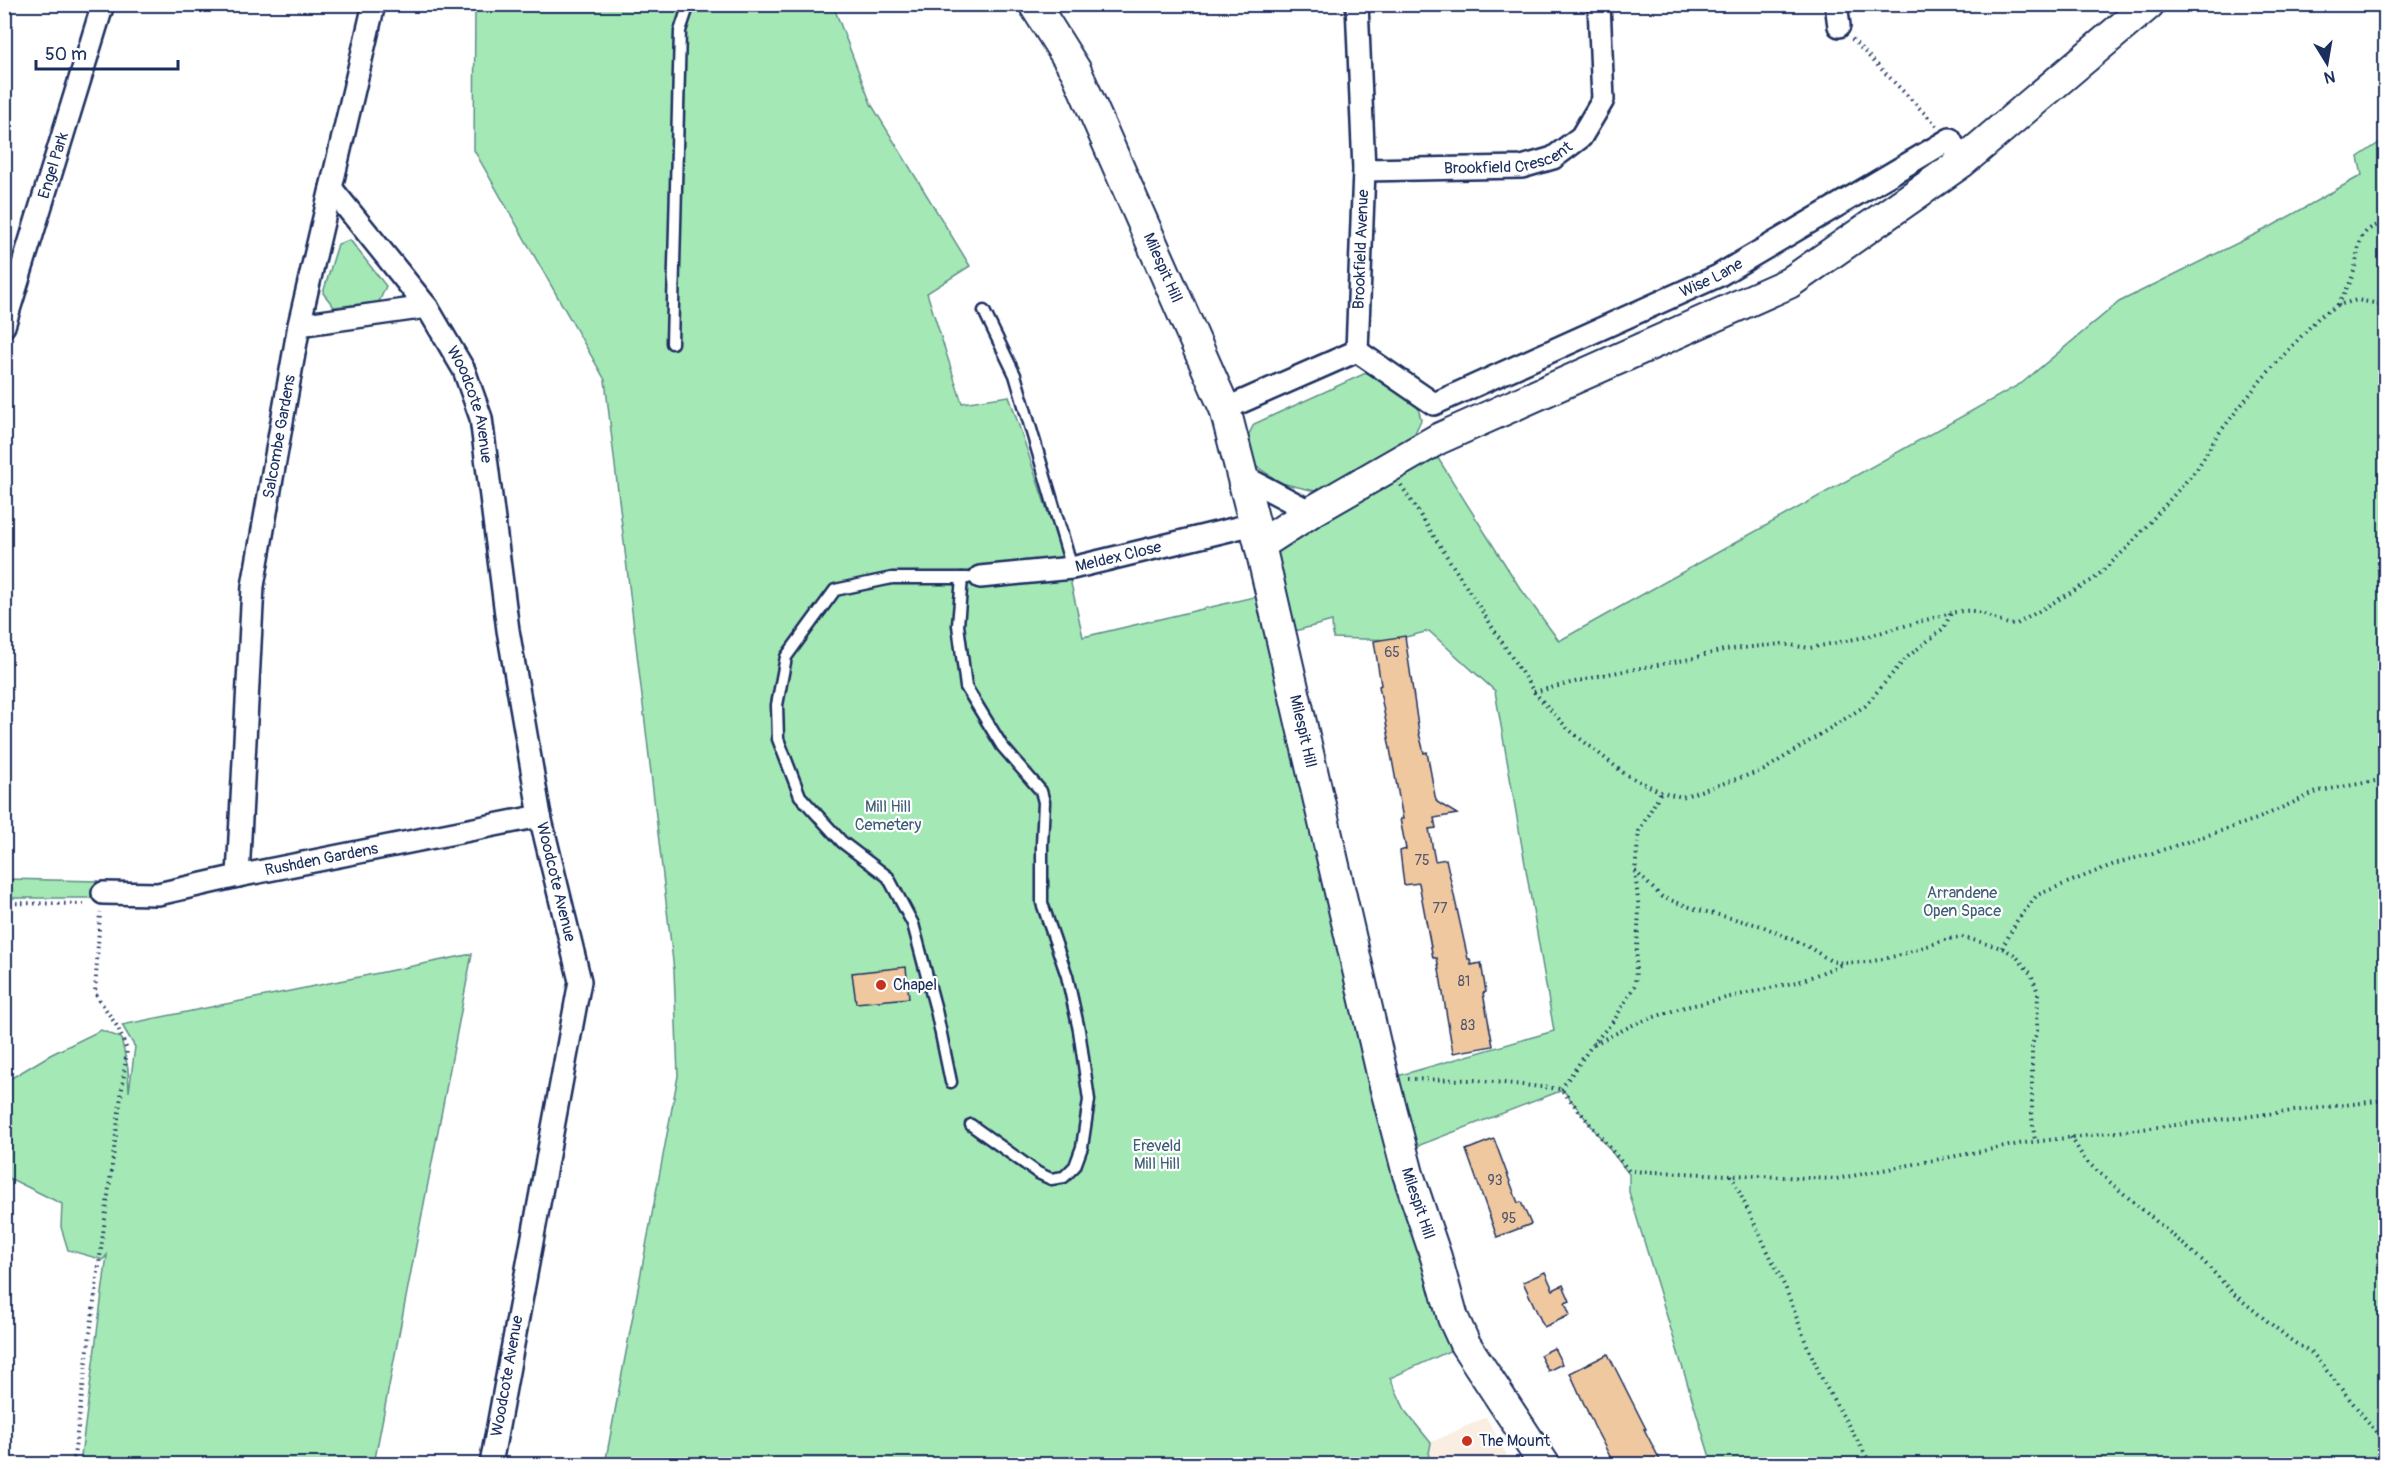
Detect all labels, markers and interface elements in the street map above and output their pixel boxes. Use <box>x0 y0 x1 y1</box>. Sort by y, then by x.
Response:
scale bar <box>36 33 178 71</box>
north arrow <box>2297 33 2357 93</box>
text: 50 m <box>45 43 87 66</box>
text: N <box>2322 66 2337 88</box>
street label: Engel Park <box>34 129 73 201</box>
street label: Brookfield Crescent <box>1444 137 1577 178</box>
street label: Brookfield Avenue <box>1349 189 1373 310</box>
street label: Milespit Hill <box>1139 230 1187 306</box>
street label: Wise Lane <box>1677 254 1746 302</box>
street label: Woodcote Avenue <box>442 342 497 464</box>
street label: Salcombe Gardens <box>259 373 300 500</box>
street label: Meldex Close <box>1073 537 1163 577</box>
house number: 65 <box>1384 644 1400 661</box>
street label: Milespit Hill <box>1285 693 1321 770</box>
park label: Mill Hill Cemetery <box>855 797 921 835</box>
street label: Woodcote Avenue <box>532 820 580 944</box>
street label: Rushden Gardens <box>263 838 380 880</box>
house number: 75 <box>1415 852 1430 869</box>
park label: Arrandene Open Space <box>1923 883 2001 921</box>
house number: 77 <box>1433 900 1448 917</box>
house number: 81 <box>1458 973 1470 990</box>
place label: Chapel <box>893 975 937 995</box>
marker: Chapel <box>874 978 888 992</box>
house number: 83 <box>1461 1017 1476 1034</box>
park label: Ereveld Mill Hill <box>1133 1136 1181 1174</box>
street label: Milespit Hill <box>1397 1165 1439 1242</box>
house number: 93 <box>1487 1172 1503 1189</box>
house number: 95 <box>1502 1210 1516 1227</box>
street label: Woodcote Avenue <box>487 1314 527 1438</box>
place label: The Mount <box>1479 1431 1551 1451</box>
marker: The Mount <box>1460 1434 1474 1448</box>

